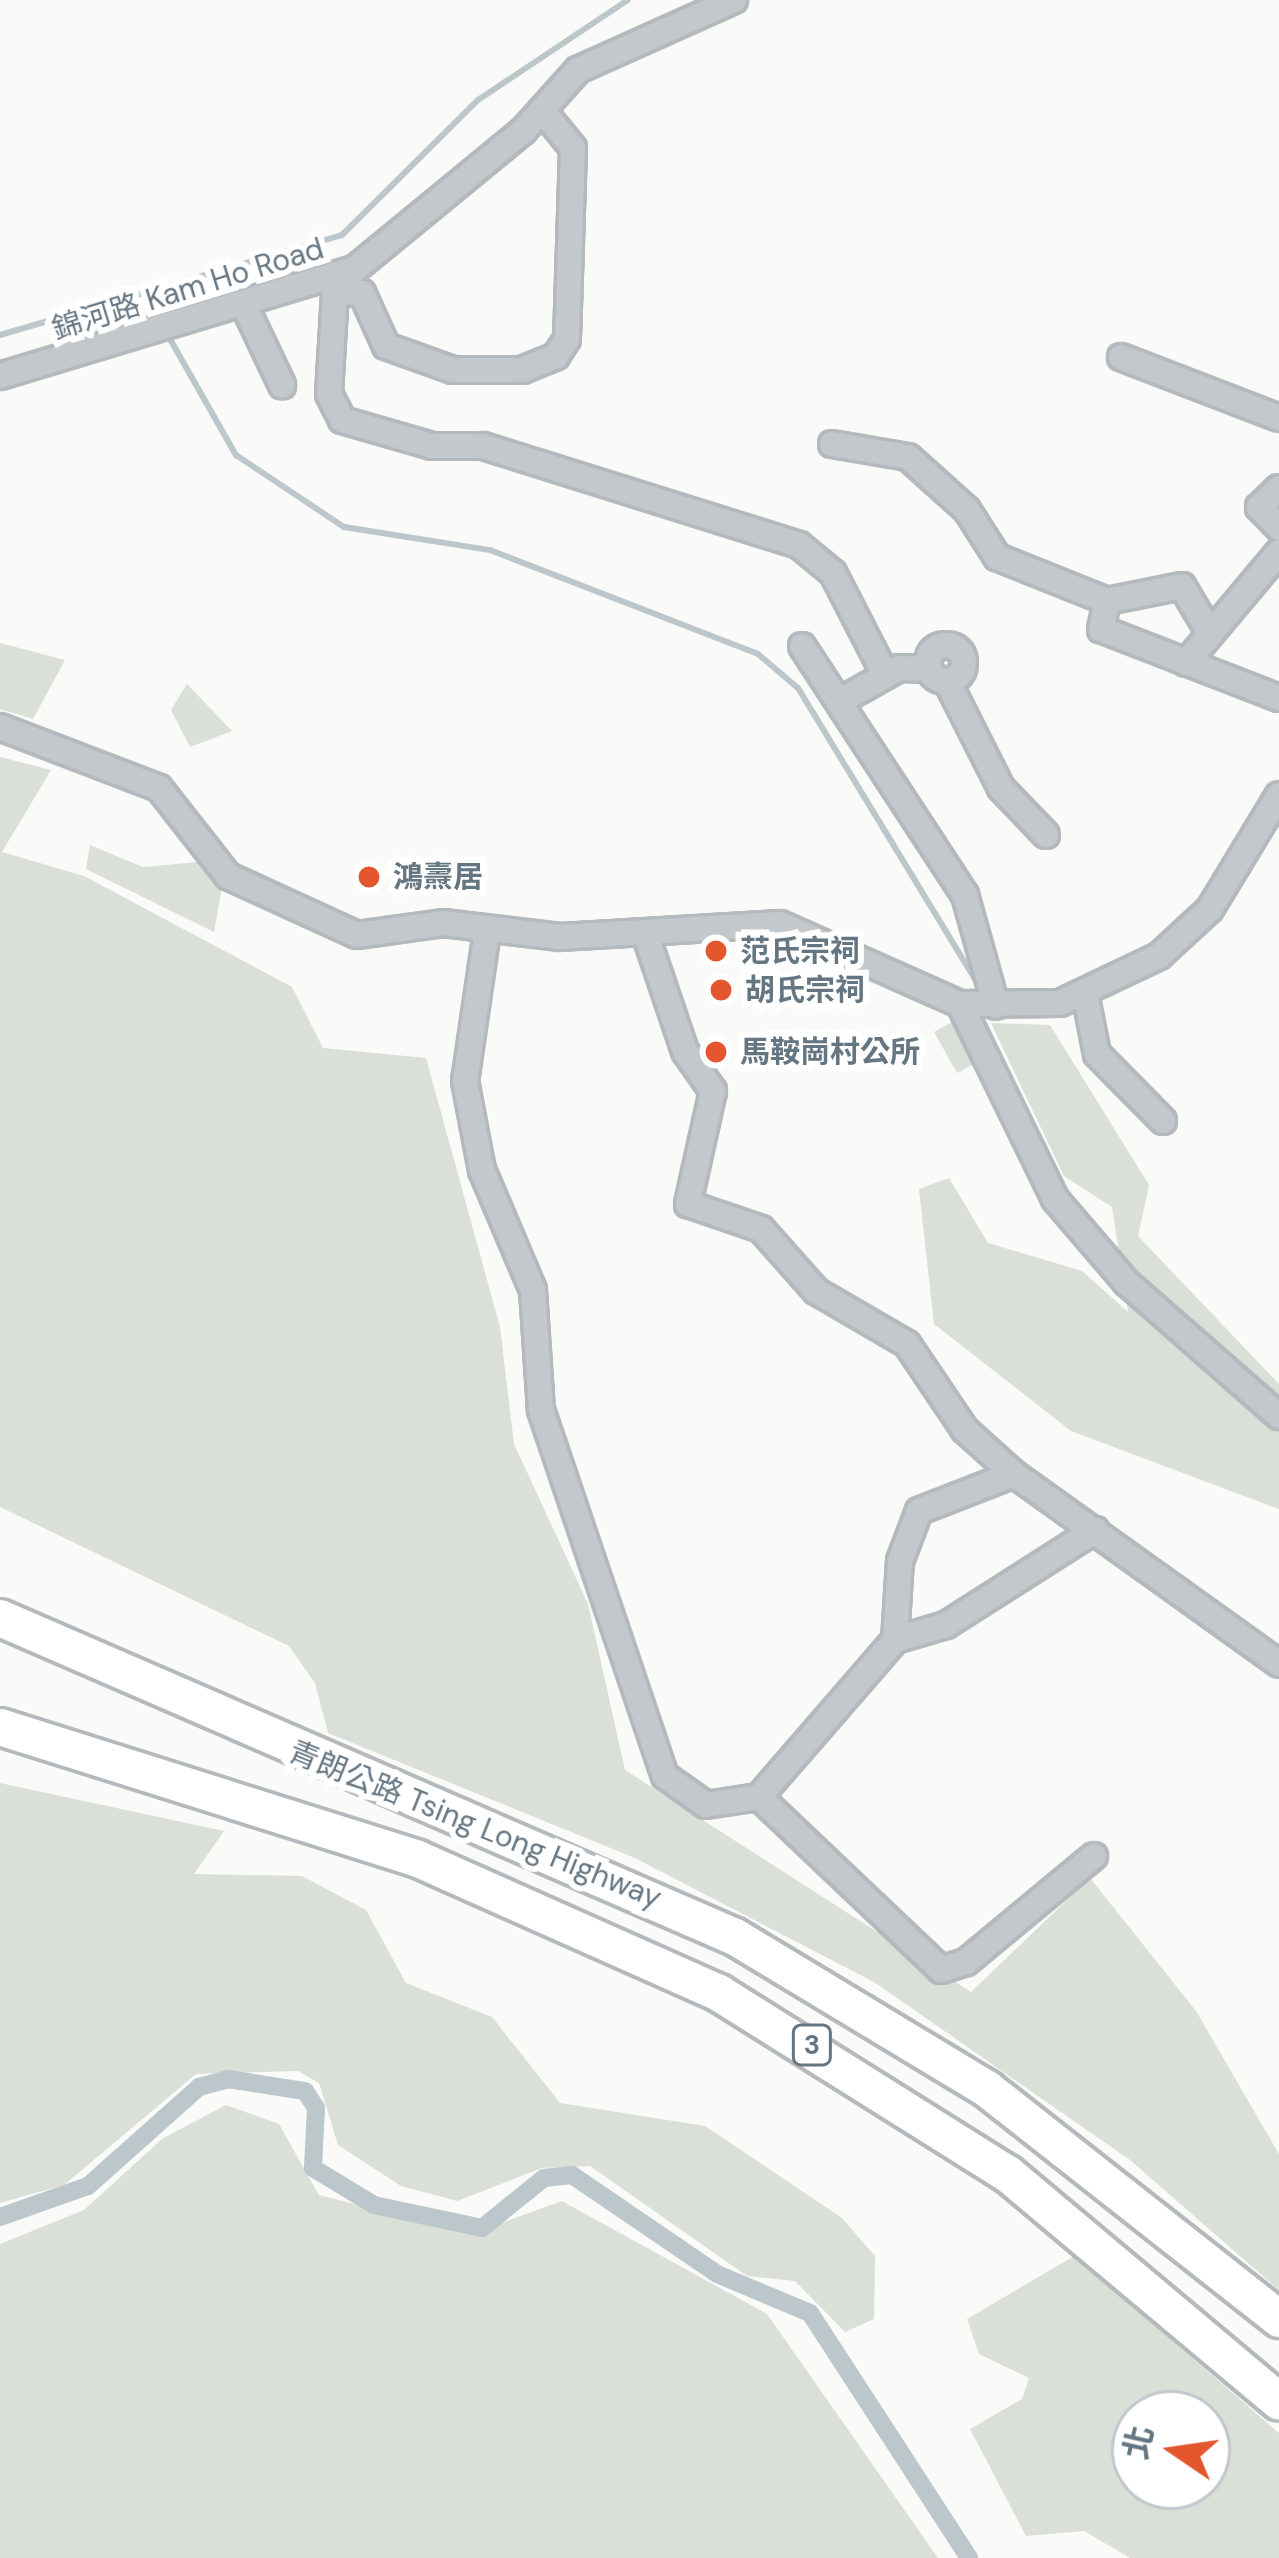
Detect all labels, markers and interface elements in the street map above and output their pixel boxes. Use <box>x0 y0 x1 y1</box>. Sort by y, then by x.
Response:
street label: 錦河路 Kam Ho Road <box>48 231 328 347</box>
place label: 鴻燾居 <box>393 859 483 895</box>
marker: 鴻燾居 <box>356 864 382 890</box>
place label: 范氏宗祠 <box>740 933 860 969</box>
marker: 范氏宗祠 <box>703 938 729 964</box>
place label: 胡氏宗祠 <box>745 972 865 1008</box>
marker: 胡氏宗祠 <box>708 977 734 1003</box>
place label: 馬鞍崗村公所 <box>740 1034 920 1070</box>
marker: 馬鞍崗村公所 <box>703 1039 729 1065</box>
street label: 青朗公路 Tsing Long Highway <box>284 1734 666 1916</box>
road number: 3 <box>791 2024 833 2066</box>
north arrow <box>1111 2390 1231 2510</box>
text: 北 <box>1114 2422 1163 2463</box>

